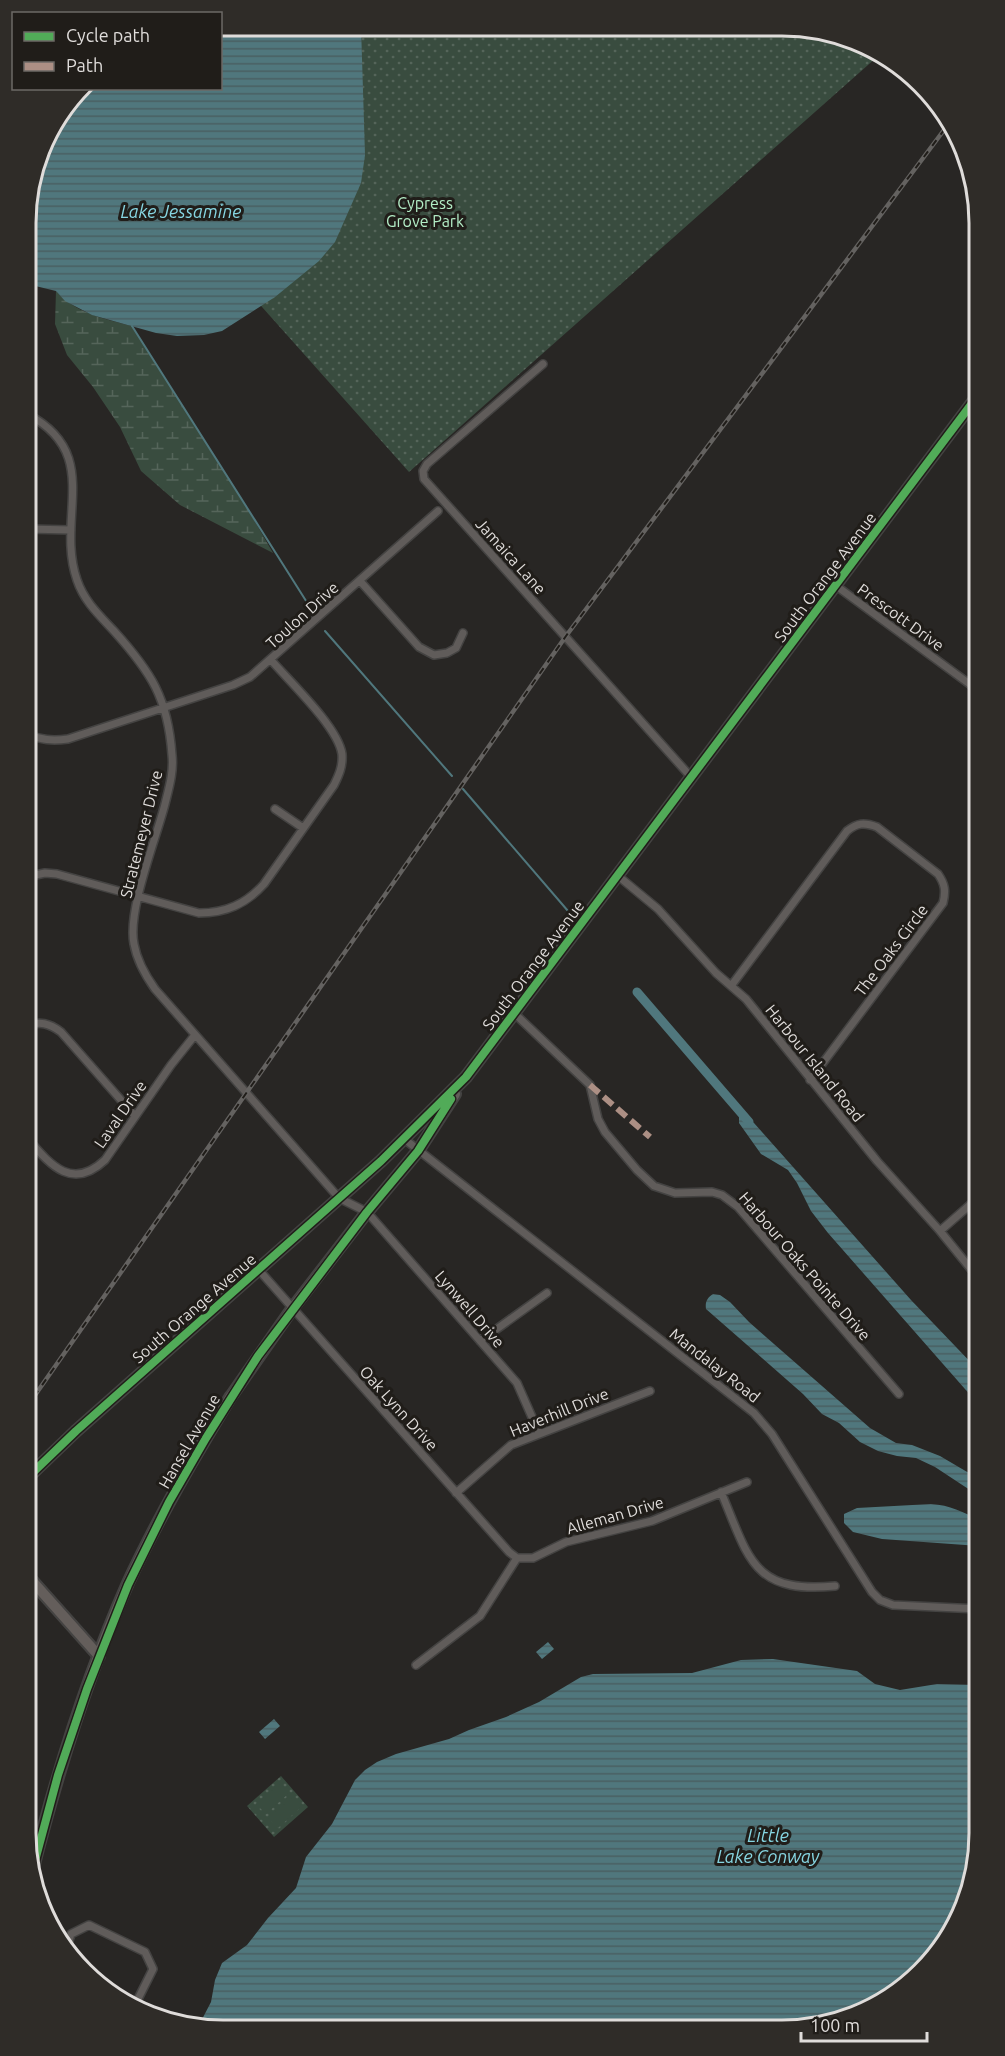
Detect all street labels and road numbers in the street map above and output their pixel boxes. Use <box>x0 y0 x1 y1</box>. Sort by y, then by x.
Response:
street label: South Orange Avenue <box>770 509 880 645</box>
street label: Jamaica Lane <box>472 514 550 598</box>
street label: Toulon Drive <box>262 578 342 652</box>
street label: Prescott Drive <box>854 580 948 654</box>
street label: Stratemeyer Drive <box>116 768 166 900</box>
street label: South Orange Avenue <box>478 897 588 1033</box>
street label: The Oaks Circle <box>851 901 931 999</box>
street label: Harbour Island Road <box>762 1001 868 1125</box>
street label: Laval Drive <box>90 1077 150 1151</box>
street label: Harbour Oaks Pointe Drive <box>736 1188 874 1344</box>
street label: South Orange Avenue <box>129 1250 259 1366</box>
street label: Lynwell Drive <box>432 1267 508 1351</box>
street label: Mandalay Road <box>666 1324 764 1406</box>
street label: Oak Lynn Drive <box>356 1362 442 1454</box>
street label: Haverhill Drive <box>507 1384 611 1440</box>
street label: Hansel Avenue <box>155 1391 223 1491</box>
street label: Alleman Drive <box>564 1493 666 1537</box>

